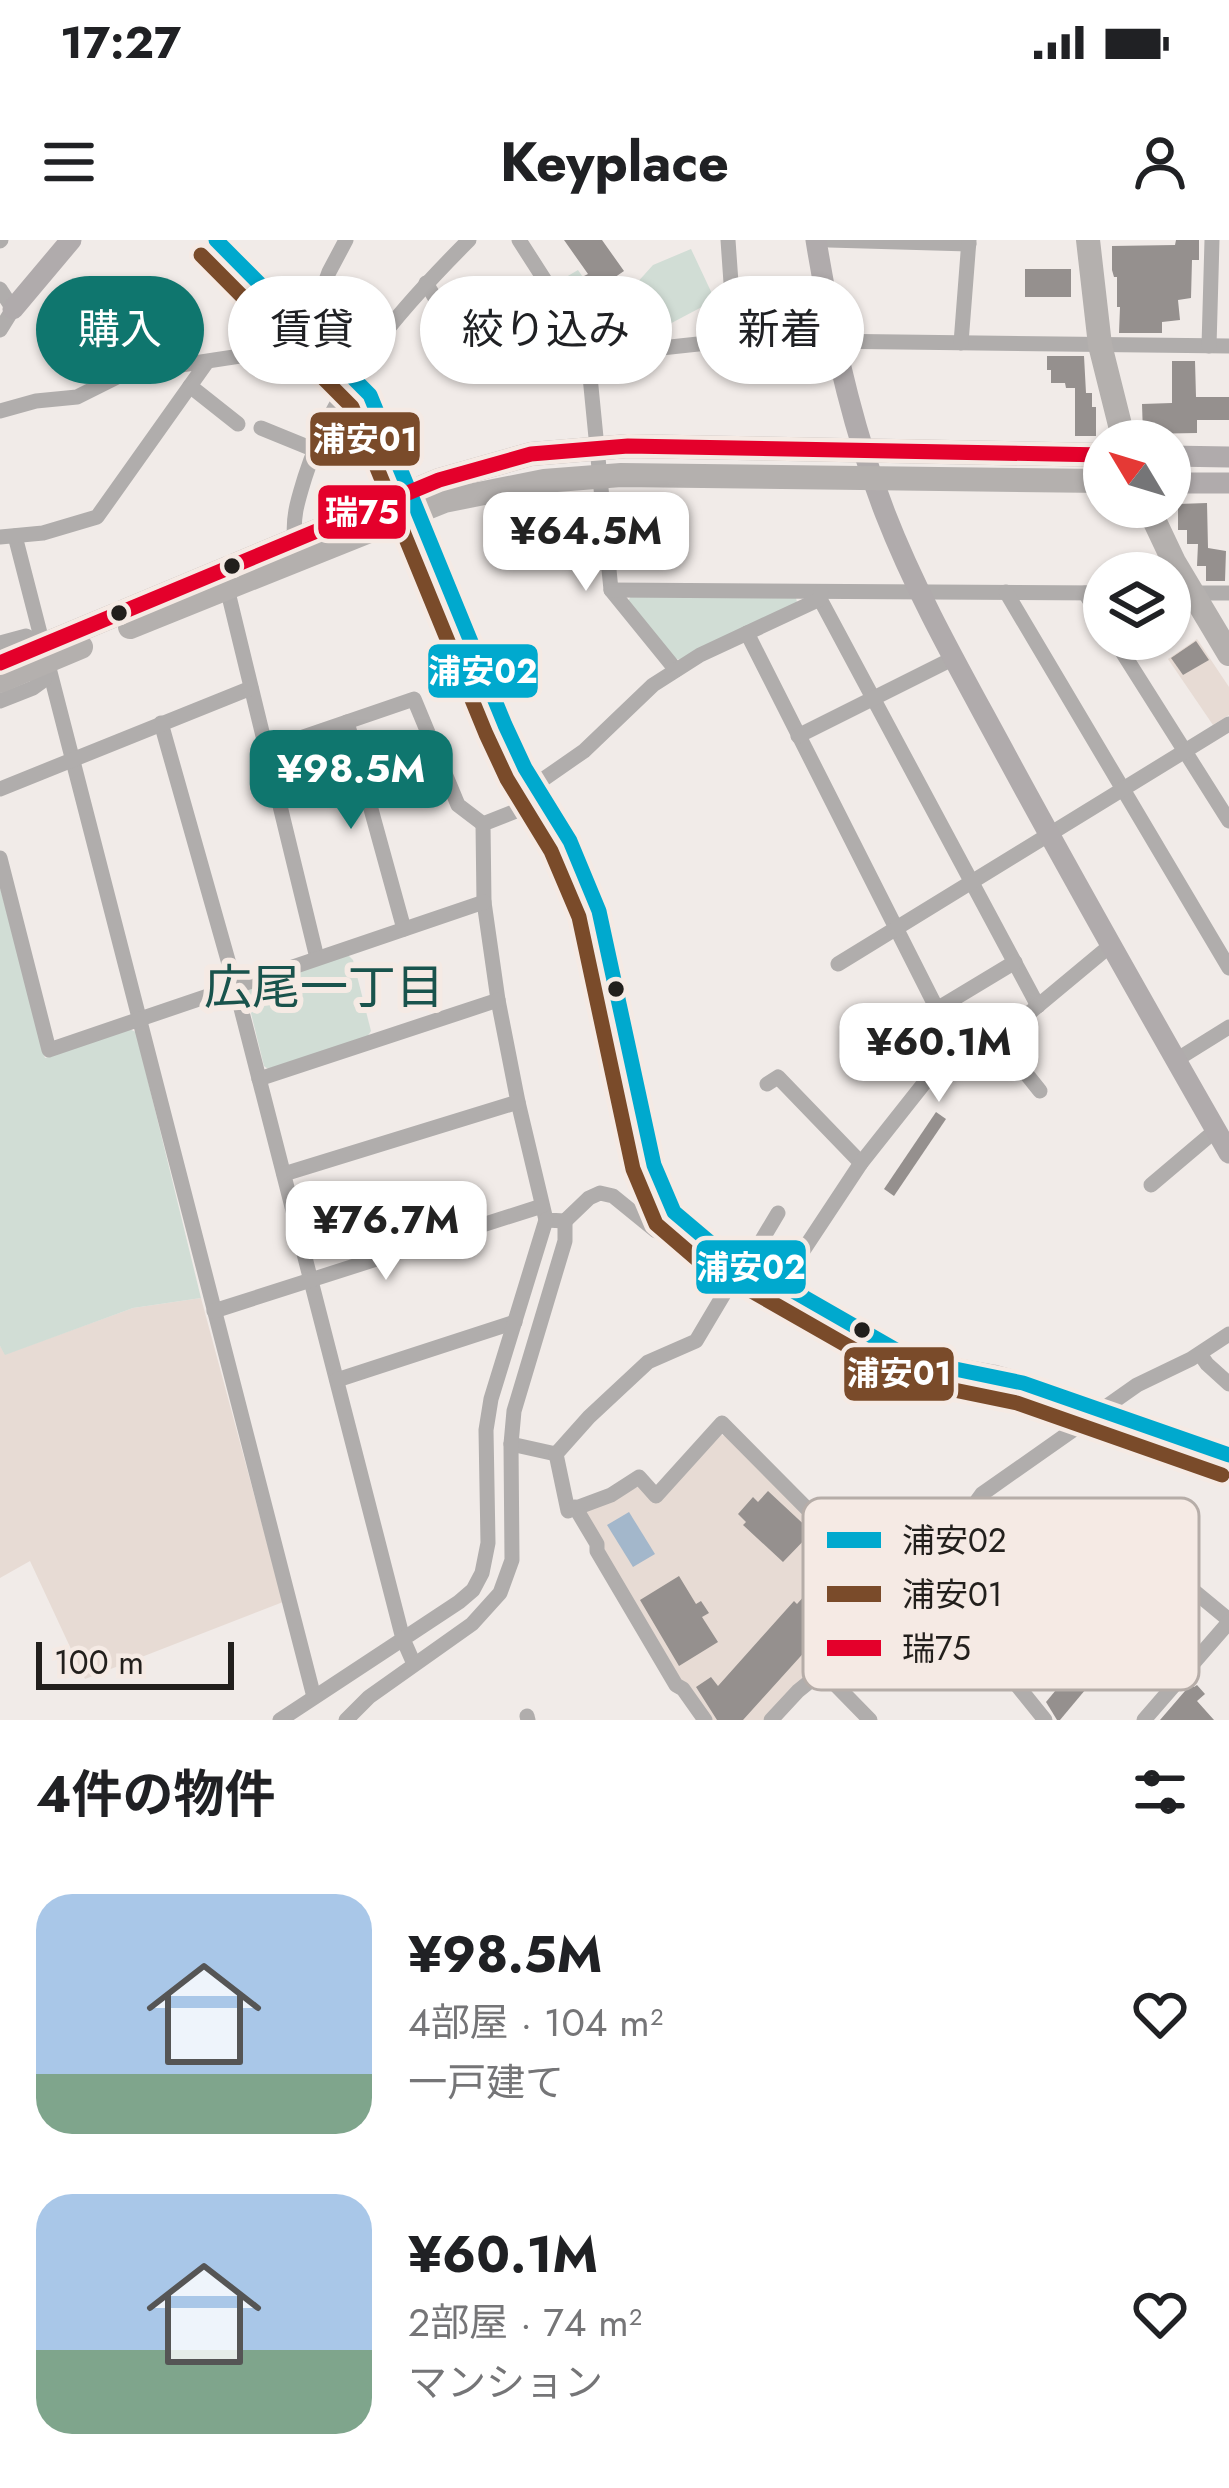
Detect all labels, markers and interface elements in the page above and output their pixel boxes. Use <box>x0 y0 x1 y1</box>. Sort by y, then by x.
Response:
text: 17:27 <box>60 10 181 75</box>
text: Keyplace <box>500 123 729 201</box>
icon: menu <box>36 129 102 195</box>
icon: person <box>1127 129 1193 195</box>
chip: 購入 <box>36 276 204 384</box>
chip: 賃貸 <box>228 276 396 384</box>
chip: 絞り込み <box>420 276 672 384</box>
chip: 新着 <box>696 276 864 384</box>
line badge: 浦安01 <box>308 410 422 468</box>
text: 浦安01 <box>313 416 417 463</box>
north arrow <box>1083 420 1191 528</box>
map controls <box>1083 420 1191 660</box>
line badge: 瑞75 <box>316 483 408 541</box>
text: 瑞75 <box>325 489 399 536</box>
pin: ¥64.5M <box>488 492 684 594</box>
text: ¥64.5M <box>510 502 662 559</box>
button: layers <box>1083 552 1191 660</box>
unlabelled marker <box>221 555 243 577</box>
unlabelled marker <box>108 602 130 624</box>
line badge: 浦安02 <box>426 642 540 700</box>
text: 浦安02 <box>428 648 538 695</box>
pin: ¥98.5M <box>253 730 449 832</box>
text: ¥98.5M <box>277 740 425 797</box>
district label: 広尾一丁目 <box>204 953 444 1022</box>
unlabelled marker <box>605 978 627 1000</box>
pin: ¥60.1M <box>841 1003 1037 1105</box>
text: ¥60.1M <box>866 1013 1012 1070</box>
pin: ¥76.7M <box>288 1181 484 1283</box>
text: ¥76.7M <box>313 1191 459 1248</box>
line badge: 浦安02 <box>694 1238 808 1296</box>
text: 浦安02 <box>696 1244 806 1291</box>
unlabelled marker <box>851 1319 873 1341</box>
line badge: 浦安01 <box>842 1345 956 1403</box>
text: 浦安01 <box>847 1350 951 1397</box>
legend <box>803 1498 1199 1690</box>
text: 浦安02 <box>902 1517 1007 1564</box>
text: 浦安01 <box>902 1571 1003 1618</box>
text: 瑞75 <box>902 1625 971 1672</box>
scale bar <box>36 1636 234 1689</box>
text: 100 m <box>54 1639 144 1686</box>
text: 4件の物件 <box>36 1757 276 1831</box>
icon: filters <box>1127 1759 1193 1825</box>
text: ¥98.5M <box>408 1917 602 1991</box>
icon: home <box>132 1942 276 2086</box>
icon: heart <box>1127 1981 1193 2047</box>
text: 4部屋 · 104 m² <box>408 1994 663 2051</box>
text: 一戸建て <box>408 2054 564 2111</box>
text: ¥60.1M <box>408 2217 598 2291</box>
icon: home <box>132 2242 276 2386</box>
icon: heart <box>1127 2281 1193 2347</box>
text: 2部屋 · 74 m² <box>408 2294 642 2351</box>
text: マンション <box>408 2354 603 2411</box>

